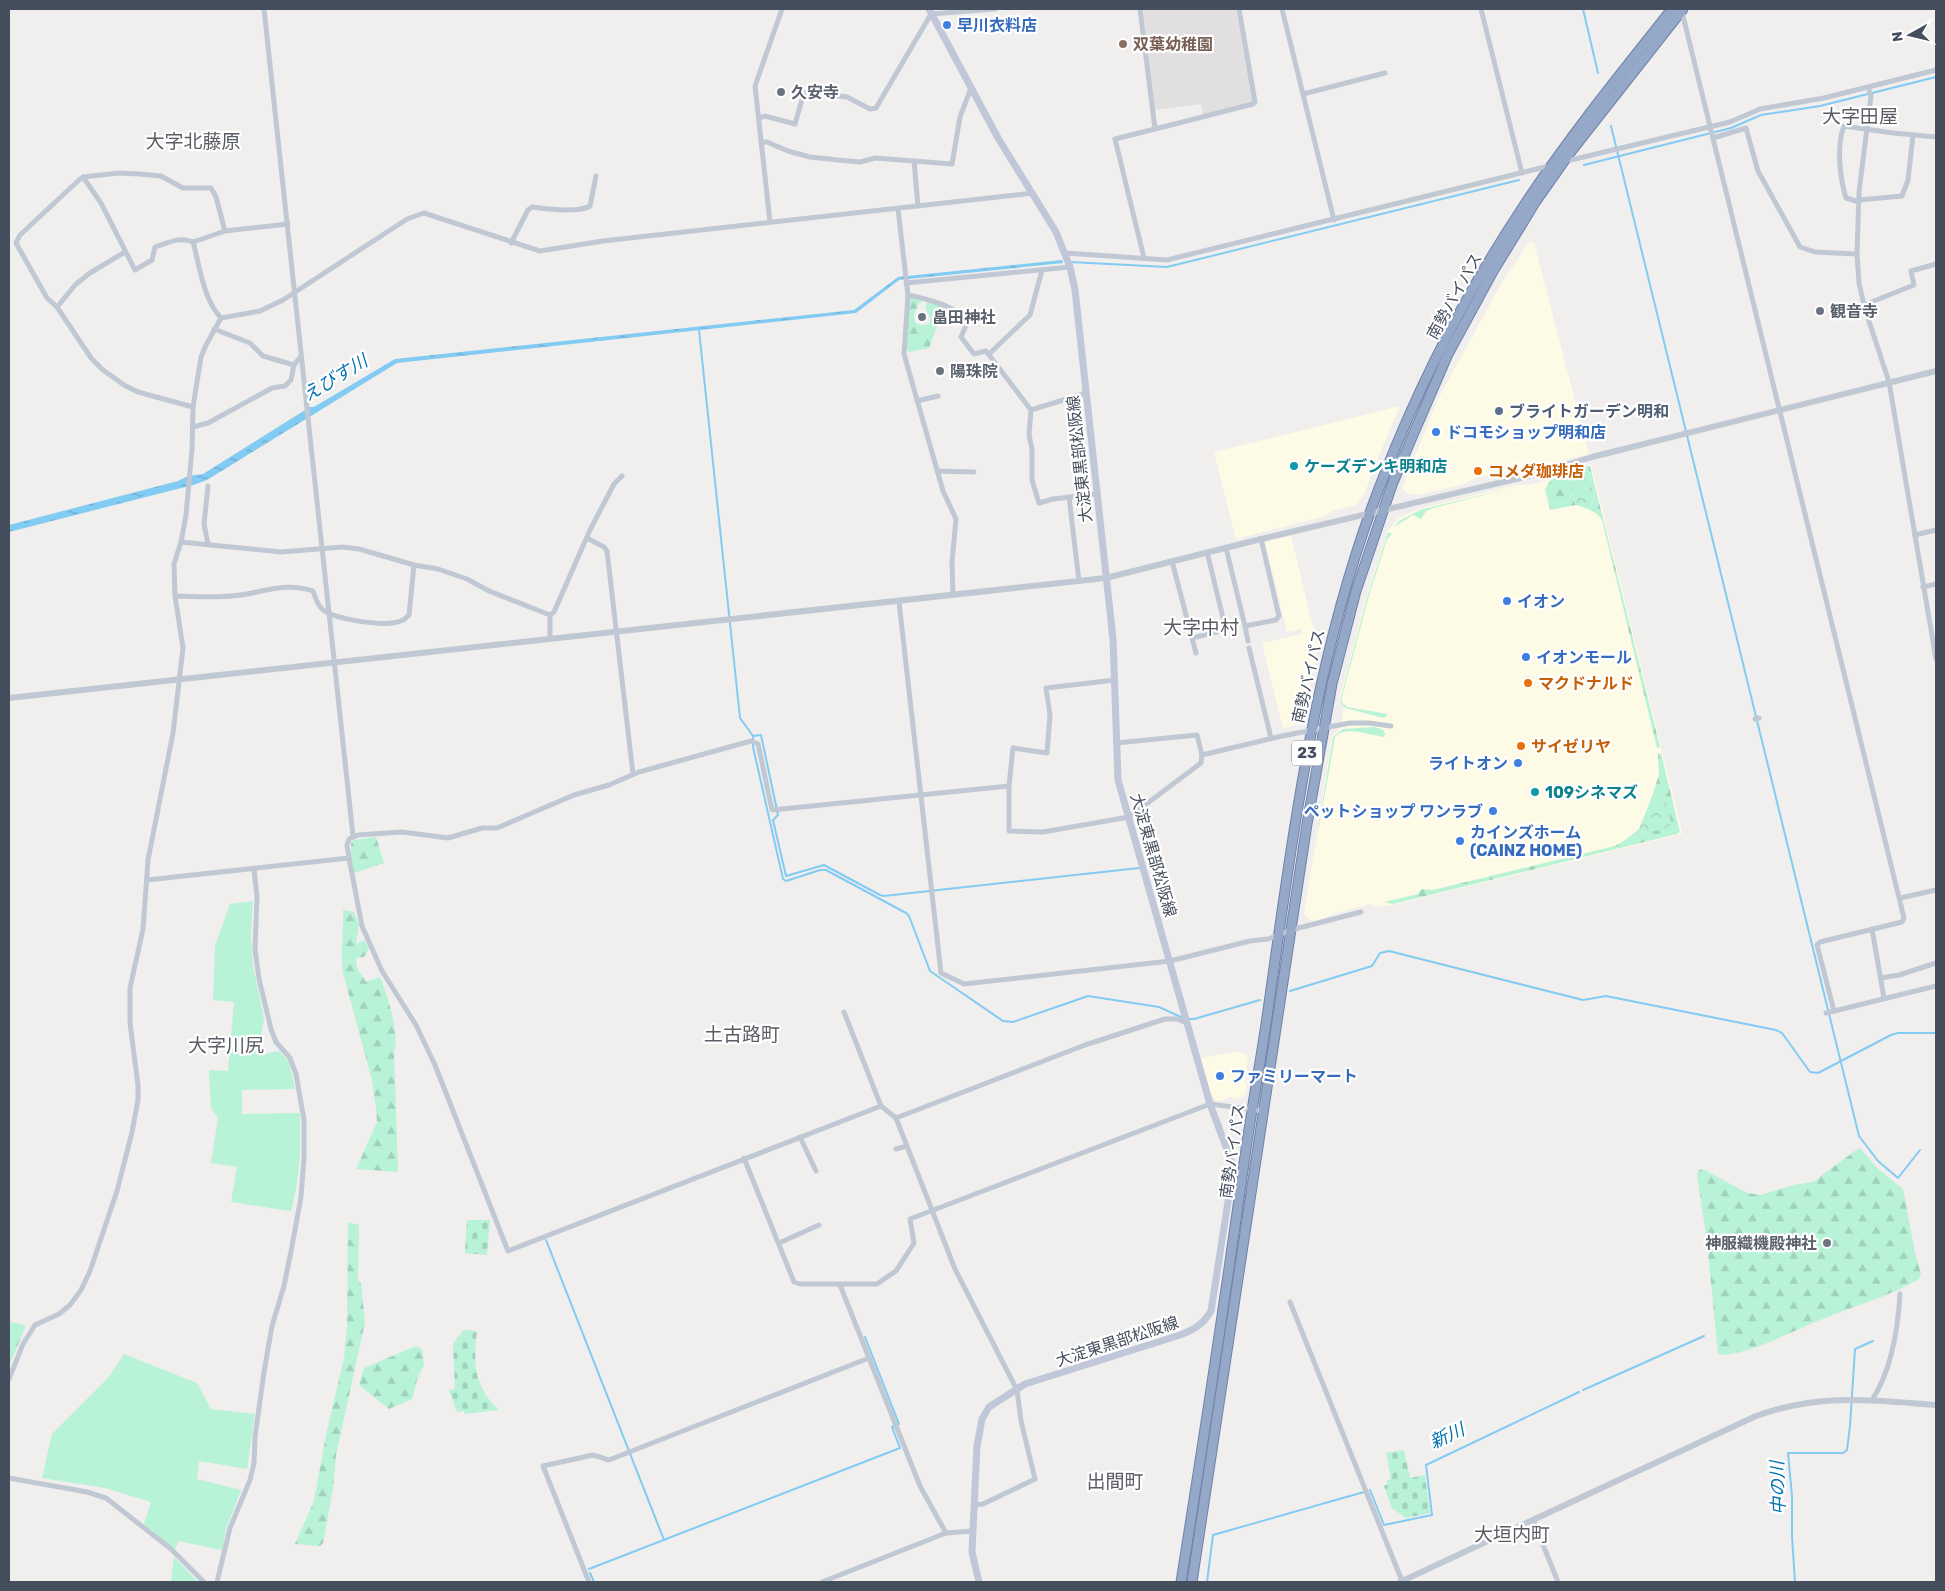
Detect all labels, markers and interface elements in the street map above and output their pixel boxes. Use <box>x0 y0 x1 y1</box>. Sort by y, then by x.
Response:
north arrow <box>1885 10 1935 60</box>
place label: 早川衣料店 <box>957 16 1037 35</box>
marker: 早川衣料店 <box>941 19 953 31</box>
text: N <box>1889 31 1907 43</box>
place label: 双葉幼稚園 <box>1133 35 1213 54</box>
marker: 双葉幼稚園 <box>1117 38 1129 50</box>
place label: 久安寺 <box>791 83 839 102</box>
marker: 久安寺 <box>775 86 787 98</box>
district label: 大字田屋 <box>1822 105 1898 128</box>
district label: 大字北藤原 <box>145 130 241 153</box>
street label: 南勢バイパス <box>1423 250 1486 343</box>
place label: 観音寺 <box>1830 302 1878 321</box>
marker: 観音寺 <box>1814 305 1826 317</box>
place label: 畠田神社 <box>932 308 996 327</box>
marker: 畠田神社 <box>916 311 928 323</box>
water label: えびす川 <box>298 349 373 406</box>
place label: 陽珠院 <box>950 362 998 381</box>
marker: 陽珠院 <box>934 365 946 377</box>
street label: 大淀東黒部松阪線 <box>1063 394 1096 524</box>
place label: ブライトガーデン明和 <box>1509 402 1669 421</box>
marker: ブライトガーデン明和 <box>1493 405 1505 417</box>
place label: ドコモショップ明和店 <box>1446 423 1606 442</box>
marker: ドコモショップ明和店 <box>1430 426 1442 438</box>
place label: ケーズデンキ明和店 <box>1304 457 1447 476</box>
marker: ケーズデンキ明和店 <box>1288 460 1300 472</box>
place label: コメダ珈琲店 <box>1488 462 1584 481</box>
marker: コメダ珈琲店 <box>1472 465 1484 477</box>
place label: イオン <box>1517 592 1565 611</box>
marker: イオン <box>1501 595 1513 607</box>
district label: 大字中村 <box>1163 616 1239 639</box>
street label: 南勢バイパス <box>1288 627 1329 725</box>
place label: イオンモール <box>1536 648 1632 667</box>
marker: イオンモール <box>1520 651 1532 663</box>
place label: マクドナルド <box>1538 674 1634 693</box>
marker: マクドナルド <box>1522 677 1534 689</box>
place label: サイゼリヤ <box>1531 737 1611 756</box>
road number: 23 <box>1292 740 1322 766</box>
marker: サイゼリヤ <box>1515 740 1527 752</box>
place label: ライトオン <box>1428 754 1508 773</box>
marker: ライトオン <box>1512 757 1524 769</box>
place label: 109シネマズ <box>1545 783 1638 802</box>
marker: 109シネマズ <box>1529 786 1541 798</box>
street label: 大淀東黒部松阪線 <box>1127 791 1180 919</box>
place label: ペットショップ ワンラブ <box>1304 802 1483 821</box>
marker: ペットショップ ワンラブ <box>1487 805 1499 817</box>
place label: カインズホーム (CAINZ HOME) <box>1470 823 1582 860</box>
marker: カインズホーム (CAINZ HOME) <box>1454 835 1466 847</box>
district label: 土古路町 <box>704 1023 780 1046</box>
district label: 大字川尻 <box>188 1034 264 1057</box>
place label: ファミリーマート <box>1230 1067 1358 1086</box>
marker: ファミリーマート <box>1214 1070 1226 1082</box>
street label: 南勢バイパス <box>1216 1102 1249 1200</box>
place label: 神服織機殿神社 <box>1705 1234 1817 1253</box>
marker: 神服織機殿神社 <box>1821 1237 1833 1249</box>
street label: 大淀東黒部松阪線 <box>1053 1313 1181 1370</box>
water label: 新川 <box>1426 1418 1470 1454</box>
water label: 中の川 <box>1766 1459 1790 1515</box>
district label: 出間町 <box>1086 1470 1144 1493</box>
district label: 大垣内町 <box>1474 1523 1550 1546</box>

